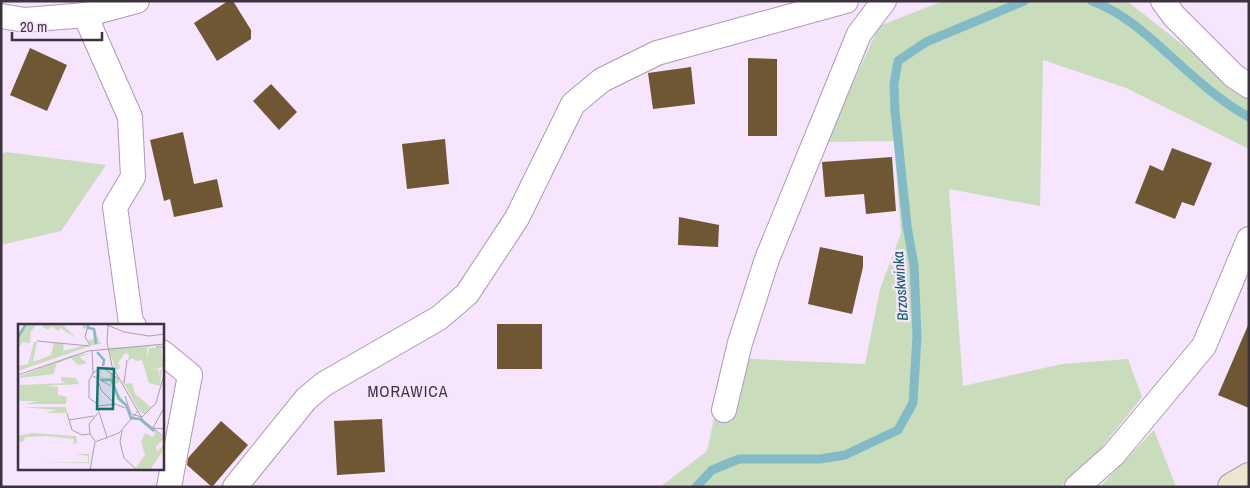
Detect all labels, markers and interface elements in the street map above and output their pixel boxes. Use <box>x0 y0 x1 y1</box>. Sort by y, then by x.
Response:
scale bar <box>12 10 102 42</box>
text: 20 m <box>20 16 47 37</box>
water label: Brzoskwinka <box>887 250 913 322</box>
inset map <box>18 324 164 470</box>
district label: MORAWICA <box>367 380 449 402</box>

